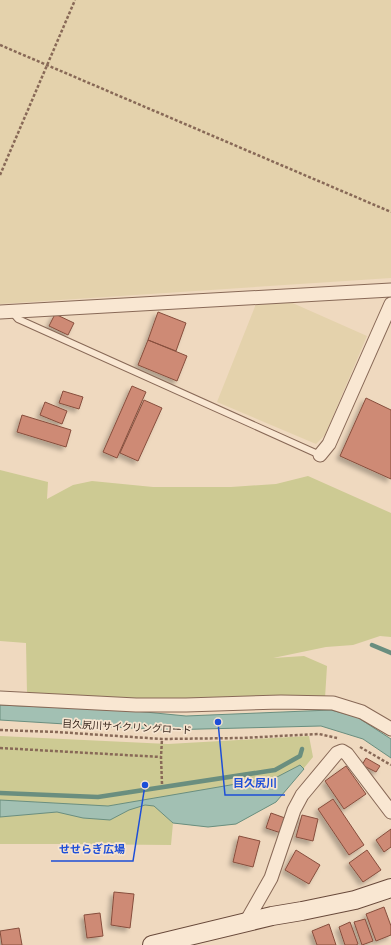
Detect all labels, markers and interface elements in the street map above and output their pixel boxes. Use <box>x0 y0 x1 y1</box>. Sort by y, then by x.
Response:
street label: 目久尻川サイクリングロード <box>62 718 192 736</box>
callout: 目久尻川 <box>225 772 285 795</box>
text: 目久尻川 <box>233 777 277 789</box>
callout: せせらぎ広場 <box>51 838 133 861</box>
text: せせらぎ広場 <box>59 843 125 855</box>

